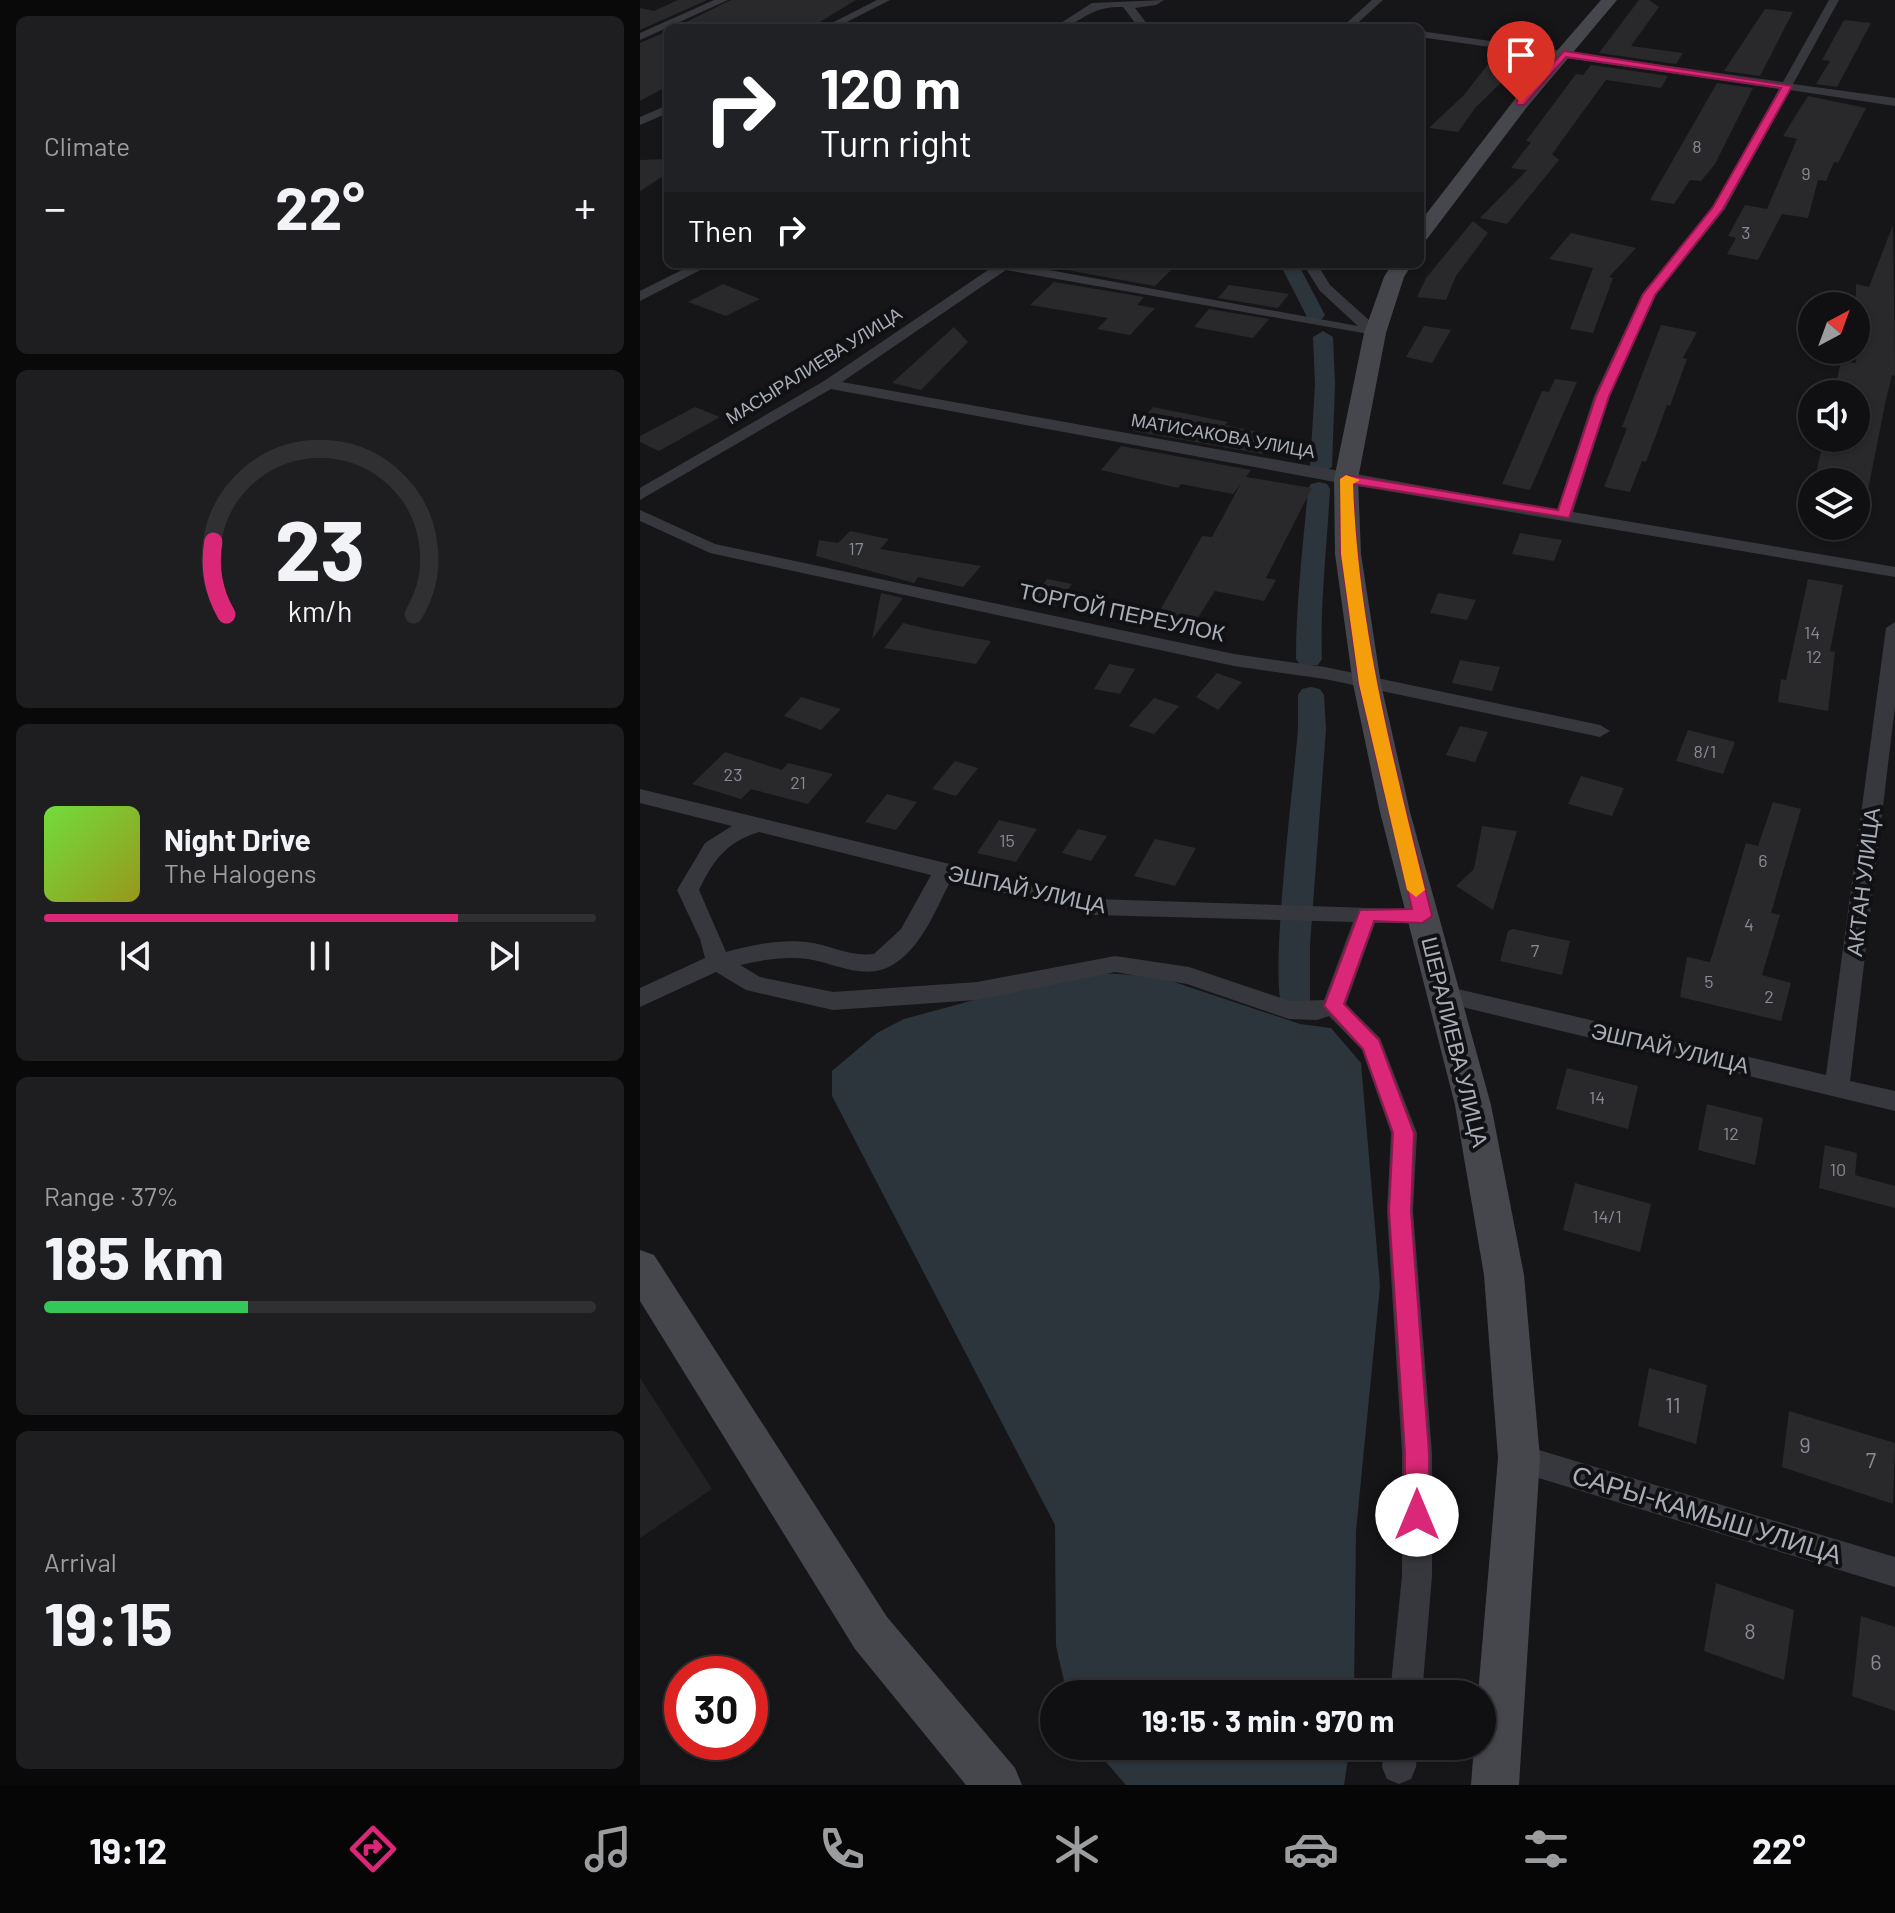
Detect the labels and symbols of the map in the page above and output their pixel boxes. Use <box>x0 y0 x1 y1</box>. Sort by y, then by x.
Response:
pin <box>1487 21 1555 103</box>
house number: 8 <box>1692 135 1702 157</box>
house number: 9 <box>1801 162 1811 184</box>
house number: 3 <box>1741 221 1751 243</box>
north arrow <box>1798 292 1870 364</box>
street label: МАСЫРАЛИЕВА УЛИЦА <box>721 302 906 428</box>
street label: МАТИСАКОВА УЛИЦА <box>1130 408 1317 462</box>
house number: 17 <box>849 537 864 559</box>
street label: ТОРГОЙ ПЕРЕУЛОК <box>1017 577 1228 646</box>
house number: 14 <box>1804 621 1820 643</box>
house number: 12 <box>1806 645 1822 667</box>
house number: 8/1 <box>1694 740 1716 762</box>
house number: 23 <box>724 763 742 785</box>
house number: 21 <box>790 771 806 793</box>
street label: АКТАН УЛИЦА <box>1840 806 1885 958</box>
house number: 15 <box>999 829 1015 851</box>
house number: 6 <box>1758 849 1768 871</box>
street label: ЭШПАЙ УЛИЦА <box>945 859 1109 919</box>
house number: 4 <box>1744 913 1754 935</box>
street label: ШЕРАЛИЕВА УЛИЦА <box>1416 934 1495 1150</box>
house number: 7 <box>1531 939 1540 961</box>
house number: 5 <box>1704 970 1714 992</box>
house number: 2 <box>1764 985 1774 1007</box>
street label: ЭШПАЙ УЛИЦА <box>1589 1016 1752 1079</box>
house number: 14 <box>1589 1086 1605 1108</box>
house number: 12 <box>1723 1122 1739 1144</box>
house number: 10 <box>1830 1158 1846 1180</box>
house number: 14/1 <box>1592 1205 1622 1227</box>
house number: 11 <box>1665 1391 1681 1417</box>
house number: 9 <box>1799 1431 1811 1457</box>
house number: 7 <box>1866 1446 1876 1472</box>
street label: САРЫ-КАМЫШ УЛИЦА <box>1569 1458 1847 1570</box>
position arrow <box>1375 1473 1459 1557</box>
house number: 8 <box>1744 1617 1756 1643</box>
house number: 6 <box>1870 1648 1882 1674</box>
speed limit sign: 30 <box>664 1656 768 1760</box>

